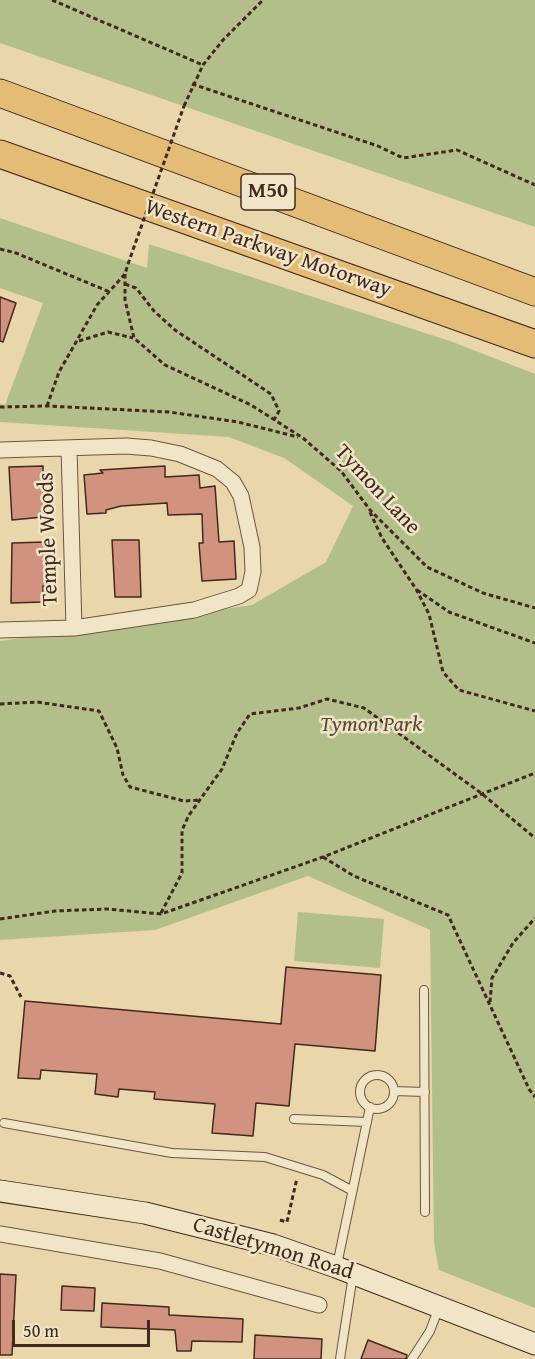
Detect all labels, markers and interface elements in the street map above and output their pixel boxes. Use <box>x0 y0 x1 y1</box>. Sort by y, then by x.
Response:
road number: M50 <box>241 174 295 210</box>
street label: Western Parkway Motorway <box>141 194 395 304</box>
street label: Tymon Lane <box>329 440 425 540</box>
street label: Temple Woods <box>33 472 65 606</box>
park label: Tymon Park <box>320 712 422 738</box>
street label: Castletymon Road <box>190 1212 356 1286</box>
scale bar <box>15 1308 153 1346</box>
text: 50 m <box>23 1317 59 1344</box>

